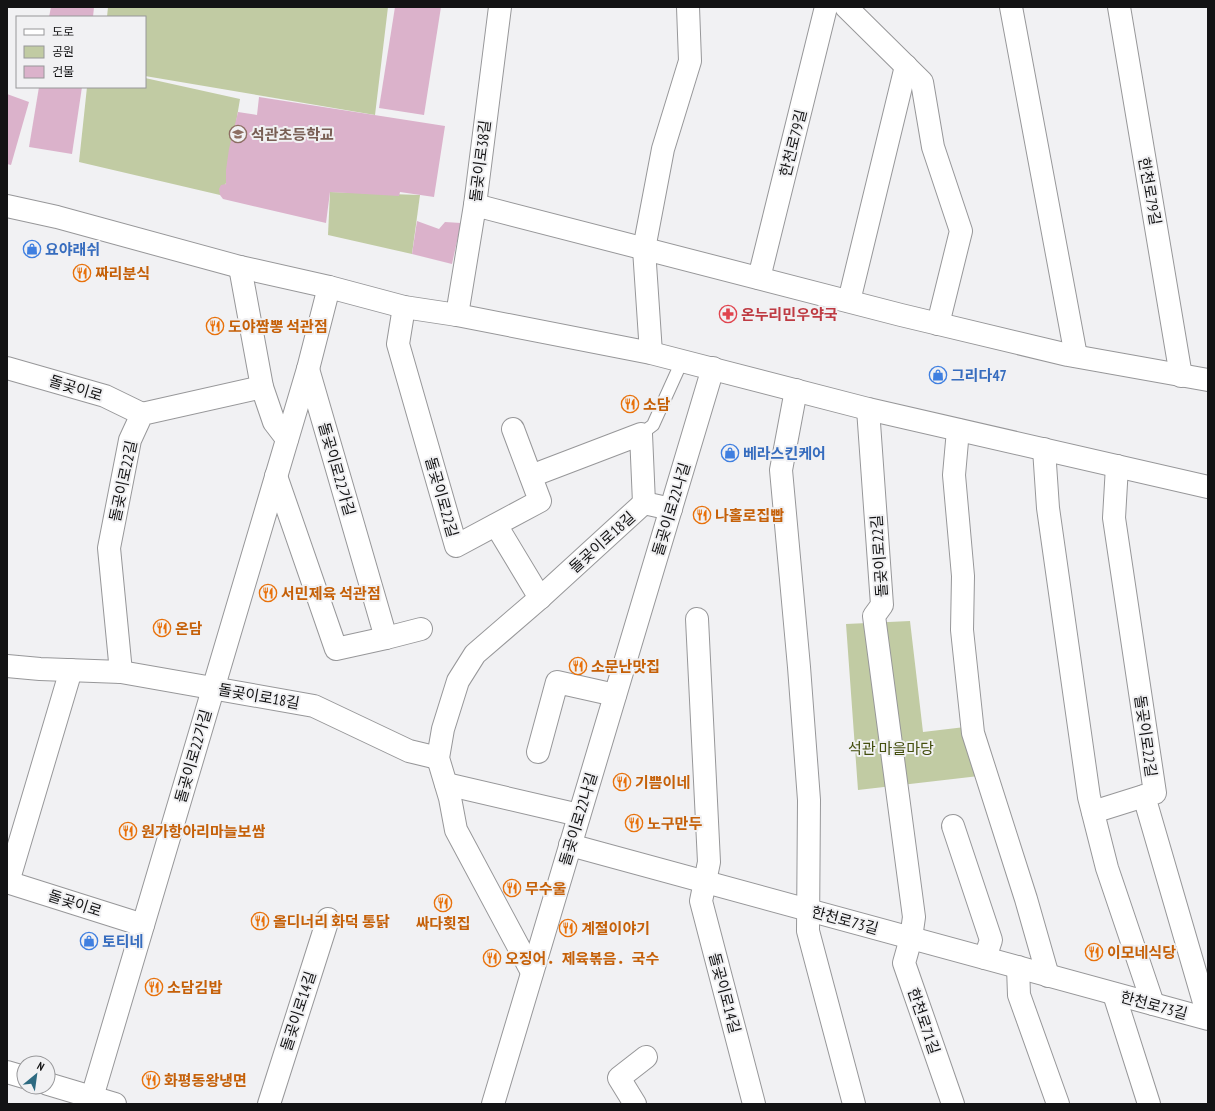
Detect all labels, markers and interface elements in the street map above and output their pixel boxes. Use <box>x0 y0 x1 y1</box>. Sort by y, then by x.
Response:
legend <box>16 16 146 88</box>
text: 도로 <box>52 24 74 39</box>
text: 공원 <box>52 44 74 59</box>
text: 건물 <box>52 64 74 79</box>
street label: 한천로79길 <box>775 107 811 179</box>
street label: 돌곶이로38길 <box>466 119 494 203</box>
school or university icon: 석관초등학교 <box>228 124 248 144</box>
place label: 석관초등학교 <box>251 125 334 144</box>
street label: 한천로79길 <box>1135 156 1165 226</box>
shop icon: 요야래쉬 <box>22 239 42 259</box>
place label: 요야래쉬 <box>45 240 100 259</box>
restaurant icon: 짜리분식 <box>72 263 92 283</box>
place label: 짜리분식 <box>95 264 150 283</box>
pharmacy icon: 온누리민우약국 <box>718 304 738 324</box>
place label: 온누리민우약국 <box>741 305 838 324</box>
restaurant icon: 도야짬뽕 석관점 <box>205 316 225 336</box>
place label: 도야짬뽕 석관점 <box>228 317 328 336</box>
shop icon: 그리다47 <box>928 365 948 385</box>
place label: 그리다47 <box>951 366 1007 385</box>
street label: 돌곶이로 <box>47 371 105 405</box>
restaurant icon: 소담 <box>620 394 640 414</box>
place label: 소담 <box>643 395 671 414</box>
street label: 돌곶이로22가길 <box>315 420 359 518</box>
street label: 돌곶이로22길 <box>105 439 141 523</box>
shop icon: 베라스킨케어 <box>720 443 740 463</box>
place label: 베라스킨케어 <box>743 444 826 463</box>
street label: 돌곶이로22길 <box>421 455 463 539</box>
street label: 돌곶이로22나길 <box>648 460 694 558</box>
restaurant icon: 나홀로집빱 <box>692 505 712 525</box>
place label: 나홀로집빱 <box>715 506 784 525</box>
street label: 돌곶이로18길 <box>565 507 639 577</box>
street label: 돌곶이로22길 <box>867 514 891 598</box>
restaurant icon: 서민제육 석관점 <box>258 583 278 603</box>
place label: 서민제육 석관점 <box>281 584 381 603</box>
restaurant icon: 온담 <box>152 618 172 638</box>
place label: 온담 <box>175 619 203 638</box>
restaurant icon: 소문난맛집 <box>568 656 588 676</box>
place label: 소문난맛집 <box>591 657 660 676</box>
street label: 돌곶이로18길 <box>217 679 301 713</box>
street label: 돌곶이로22길 <box>1131 694 1161 778</box>
street label: 돌곶이로22가길 <box>171 707 215 805</box>
park label: 석관 마을마당 <box>848 739 934 758</box>
street label: 돌곶이로22나길 <box>555 770 601 868</box>
restaurant icon: 기쁨이네 <box>612 772 632 792</box>
place label: 기쁨이네 <box>635 773 690 792</box>
restaurant icon: 노구만두 <box>624 813 644 833</box>
place label: 노구만두 <box>647 814 702 833</box>
restaurant icon: 원가항아리마늘보쌈 <box>118 821 138 841</box>
place label: 원가항아리마늘보쌈 <box>141 822 265 841</box>
restaurant icon: 무수울 <box>502 878 522 898</box>
place label: 무수울 <box>525 879 567 898</box>
street label: 돌곶이로 <box>46 885 104 921</box>
restaurant icon: 싸다횟집 <box>433 893 453 913</box>
street label: 한천로73길 <box>809 902 881 938</box>
restaurant icon: 올디너리 화덕 통닭 <box>250 911 270 931</box>
place label: 올디너리 화덕 통닭 <box>273 912 390 931</box>
place label: 싸다횟집 <box>415 914 471 933</box>
restaurant icon: 계절이야기 <box>558 918 578 938</box>
place label: 계절이야기 <box>581 919 650 938</box>
shop icon: 토티네 <box>79 931 99 951</box>
place label: 토티네 <box>102 932 143 951</box>
restaurant icon: 이모네식당 <box>1084 942 1104 962</box>
place label: 이모네식당 <box>1107 943 1176 962</box>
restaurant icon: 오징어．제육볶음．국수 <box>482 948 502 968</box>
place label: 오징어．제육볶음．국수 <box>505 949 659 968</box>
street label: 돌곶이로14길 <box>705 951 745 1035</box>
street label: 돌곶이로14길 <box>276 969 320 1053</box>
restaurant icon: 소담김밥 <box>144 977 164 997</box>
place label: 소담김밥 <box>167 978 222 997</box>
street label: 한천로71길 <box>904 985 944 1057</box>
street label: 한천로73길 <box>1118 987 1190 1023</box>
north arrow <box>16 1055 56 1095</box>
text: N <box>35 1059 47 1074</box>
restaurant icon: 화평동왕냉면 <box>141 1070 161 1090</box>
place label: 화평동왕냉면 <box>164 1071 247 1090</box>

